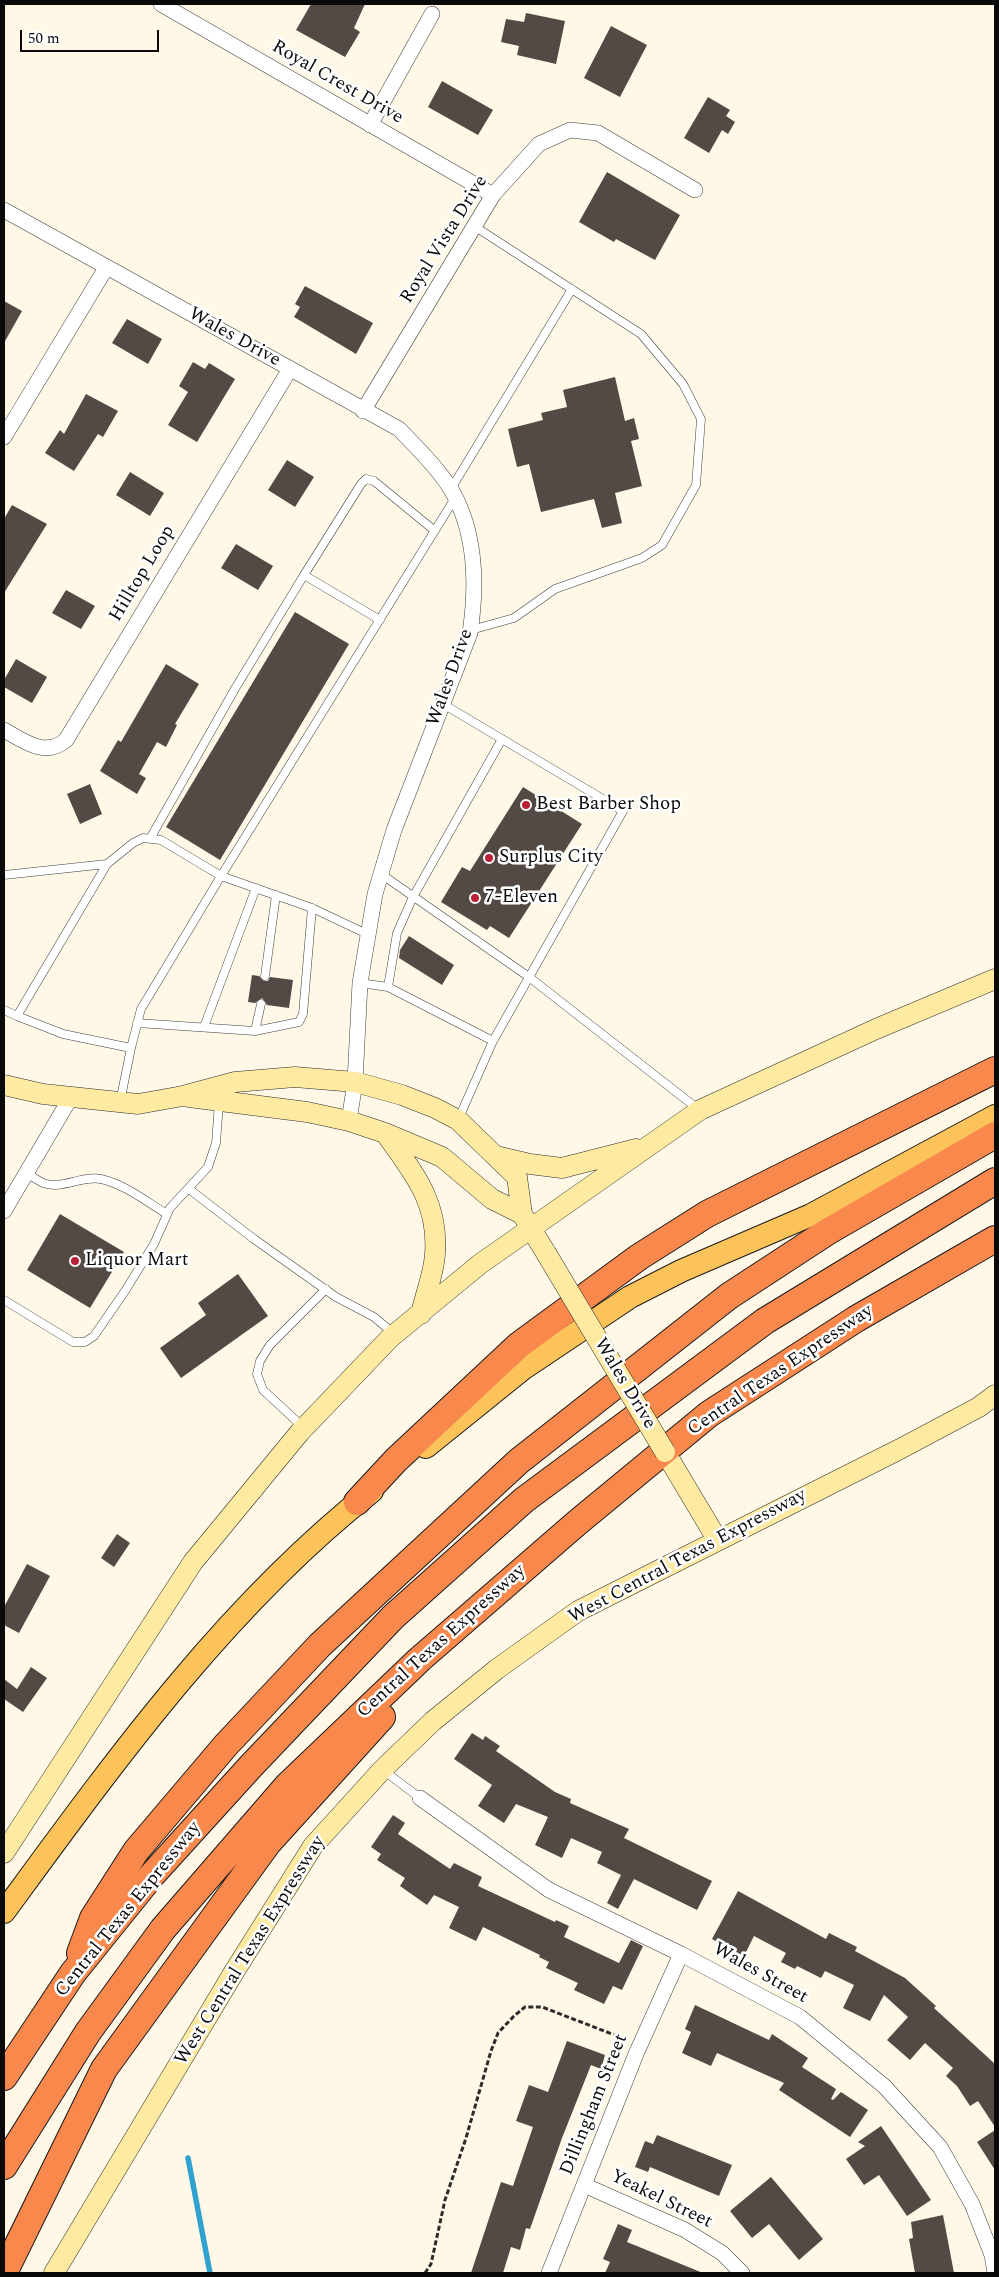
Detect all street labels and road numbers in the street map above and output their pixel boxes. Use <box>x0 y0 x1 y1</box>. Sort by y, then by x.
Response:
street label: Royal Crest Drive <box>267 36 407 130</box>
street label: Royal Vista Drive <box>396 172 494 308</box>
street label: Wales Drive <box>184 303 284 373</box>
street label: Hilltop Loop <box>105 522 181 626</box>
street label: Wales Drive <box>423 626 479 730</box>
street label: Central Texas Expressway <box>684 1300 878 1442</box>
street label: Wales Drive <box>588 1335 660 1433</box>
street label: West Central Texas Expressway <box>565 1485 811 1629</box>
street label: Central Texas Expressway <box>353 1560 531 1724</box>
street label: Central Texas Expressway <box>51 1818 207 2002</box>
street label: West Central Texas Expressway <box>171 1832 331 2070</box>
street label: Wales Street <box>709 1939 811 2009</box>
street label: Dillingham Street <box>556 2031 634 2179</box>
street label: Yeakel Street <box>606 2166 716 2234</box>

